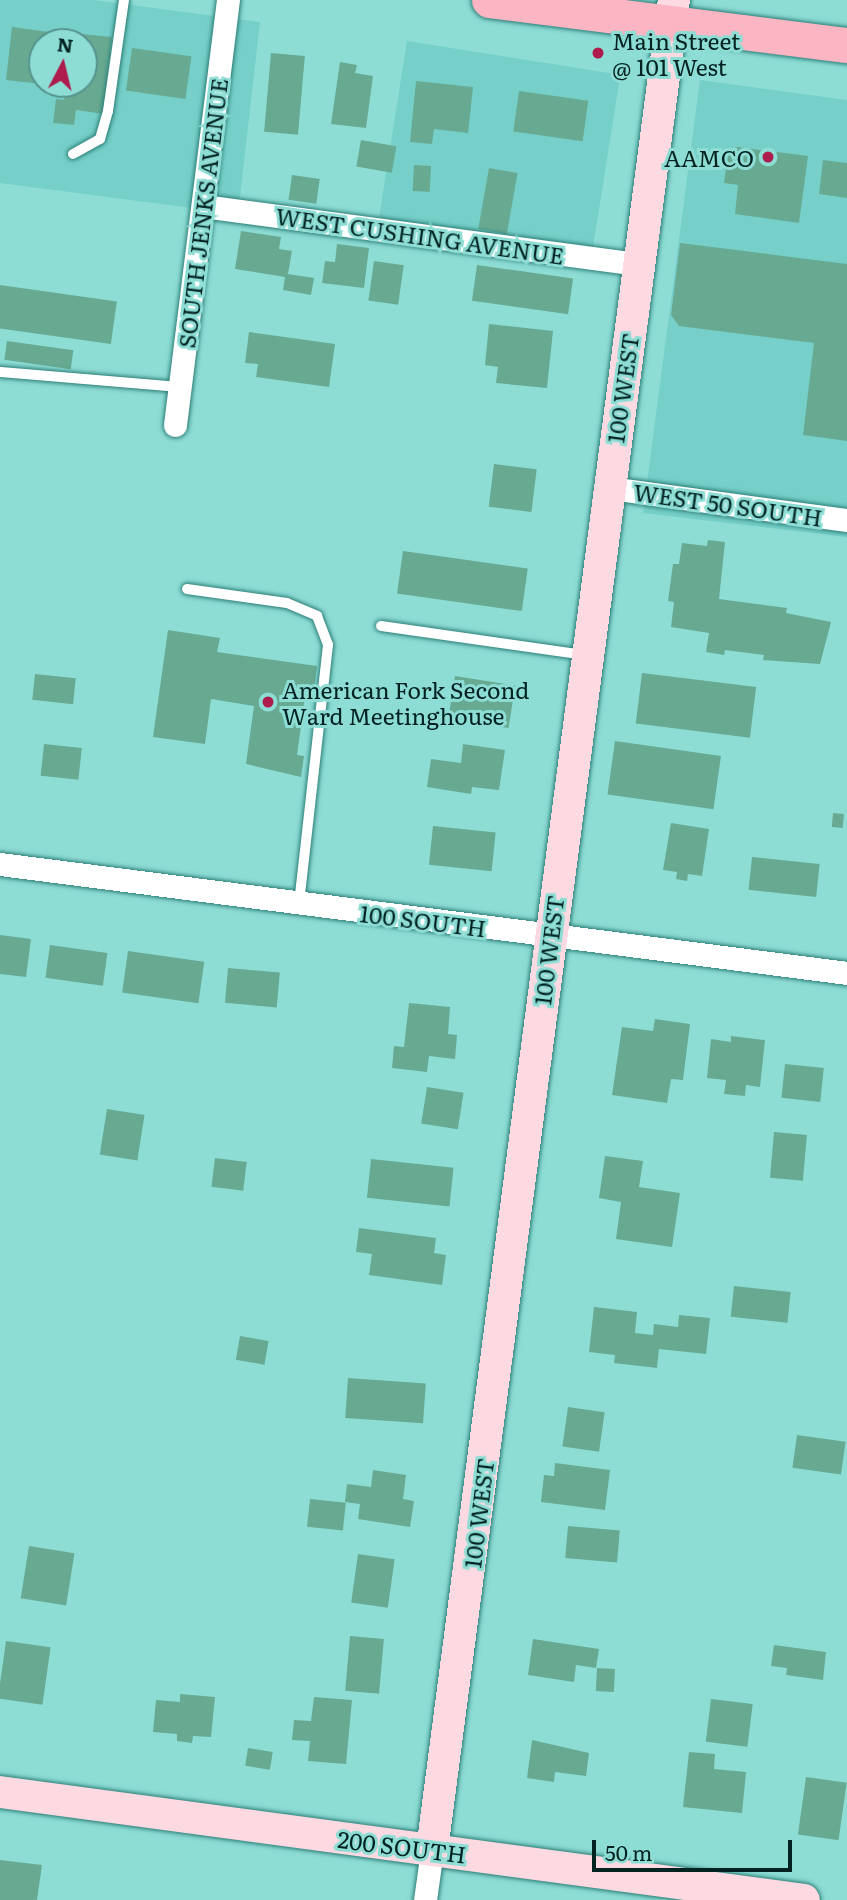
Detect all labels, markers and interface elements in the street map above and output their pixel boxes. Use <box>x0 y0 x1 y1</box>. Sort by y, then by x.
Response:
place label: Main Street @ 101 West <box>612 26 740 80</box>
north arrow <box>28 28 98 98</box>
text: N <box>56 29 75 59</box>
marker: Main Street @ 101 West <box>590 45 606 61</box>
street label: SOUTH JENKS AVENUE <box>172 77 232 349</box>
place label: AAMCO <box>664 143 754 171</box>
marker: AAMCO <box>760 149 776 165</box>
street label: WEST CUSHING AVENUE <box>274 201 566 269</box>
street label: 100 WEST <box>601 331 643 445</box>
street label: WEST 50 SOUTH <box>632 477 824 531</box>
place label: American Fork Second Ward Meetinghouse <box>282 675 529 729</box>
marker: American Fork Second Ward Meetinghouse <box>260 694 276 710</box>
street label: 100 WEST <box>528 893 568 1007</box>
street label: 100 SOUTH <box>358 899 488 941</box>
street label: 100 WEST <box>458 1456 498 1570</box>
street label: 200 SOUTH <box>336 1824 468 1868</box>
scale bar <box>595 1826 794 1870</box>
text: 50 m <box>605 1836 652 1867</box>

